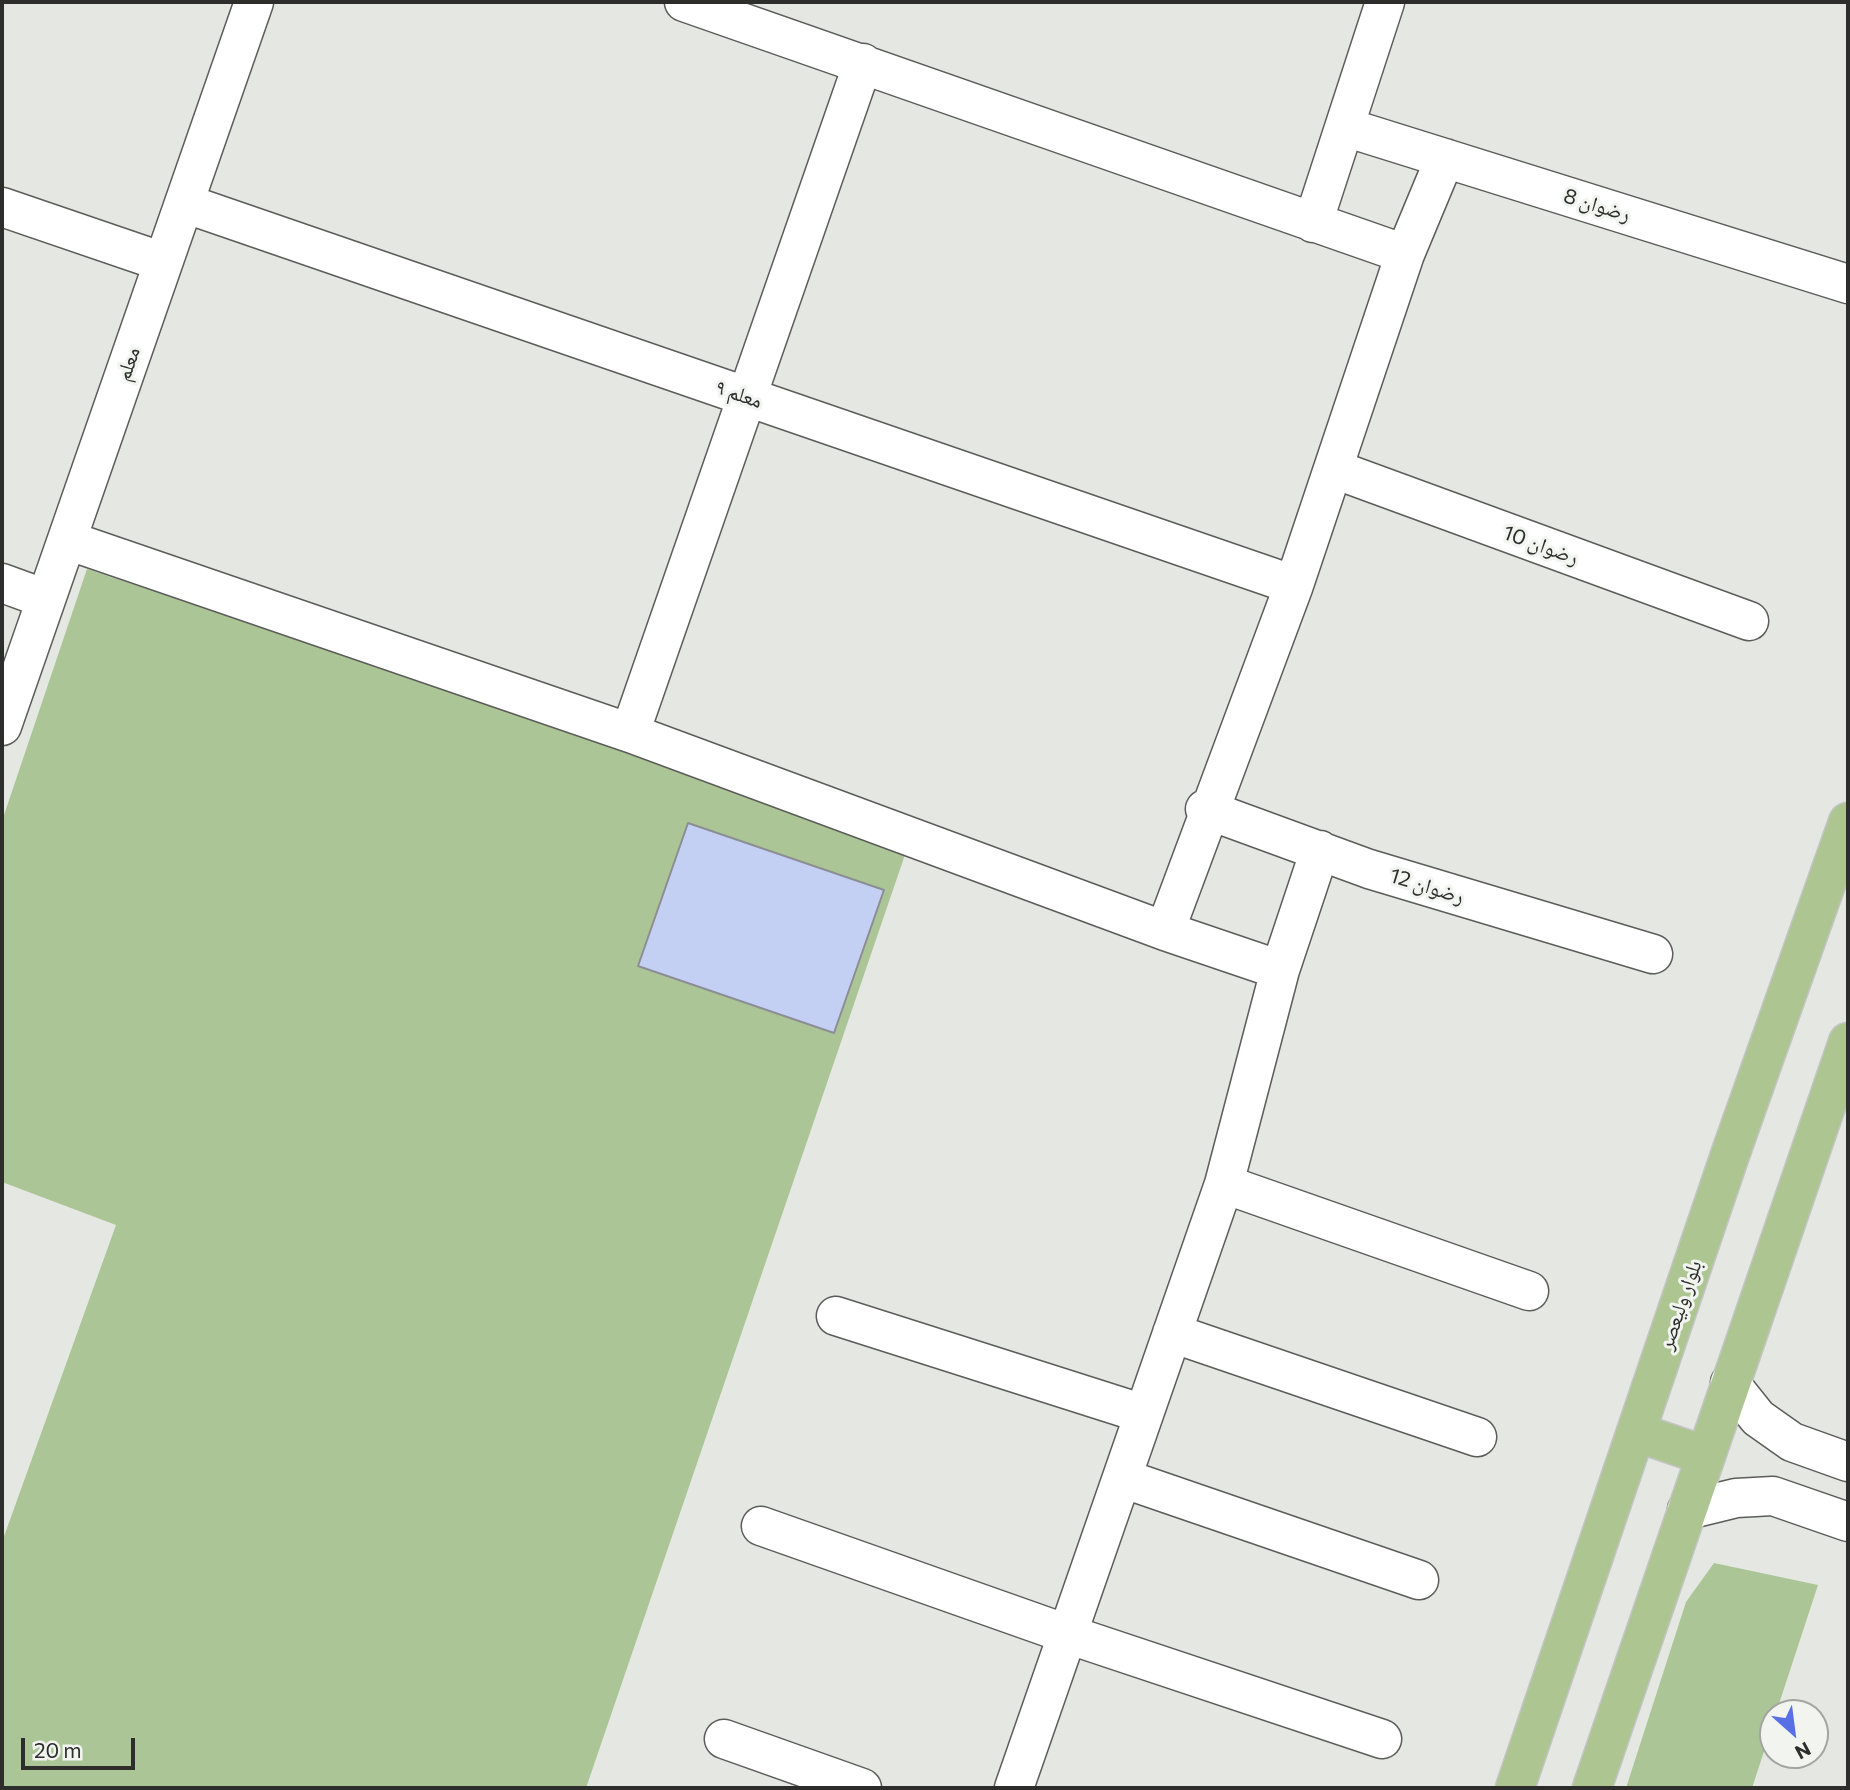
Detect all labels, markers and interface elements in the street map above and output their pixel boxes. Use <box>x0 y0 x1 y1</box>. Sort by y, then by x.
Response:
street label: رضوان 8 <box>1561 183 1633 227</box>
street label: معلم <box>110 344 146 384</box>
street label: معلم ۹ <box>712 374 766 414</box>
street label: رضوان 10 <box>1500 520 1582 570</box>
street label: رضوان 12 <box>1387 863 1467 909</box>
street label: بلوار ولیعصر <box>1653 1257 1707 1353</box>
north arrow <box>1759 1699 1829 1769</box>
scale bar <box>24 1724 138 1768</box>
text: 20 m <box>34 1737 82 1762</box>
text: N <box>1791 1738 1815 1765</box>

